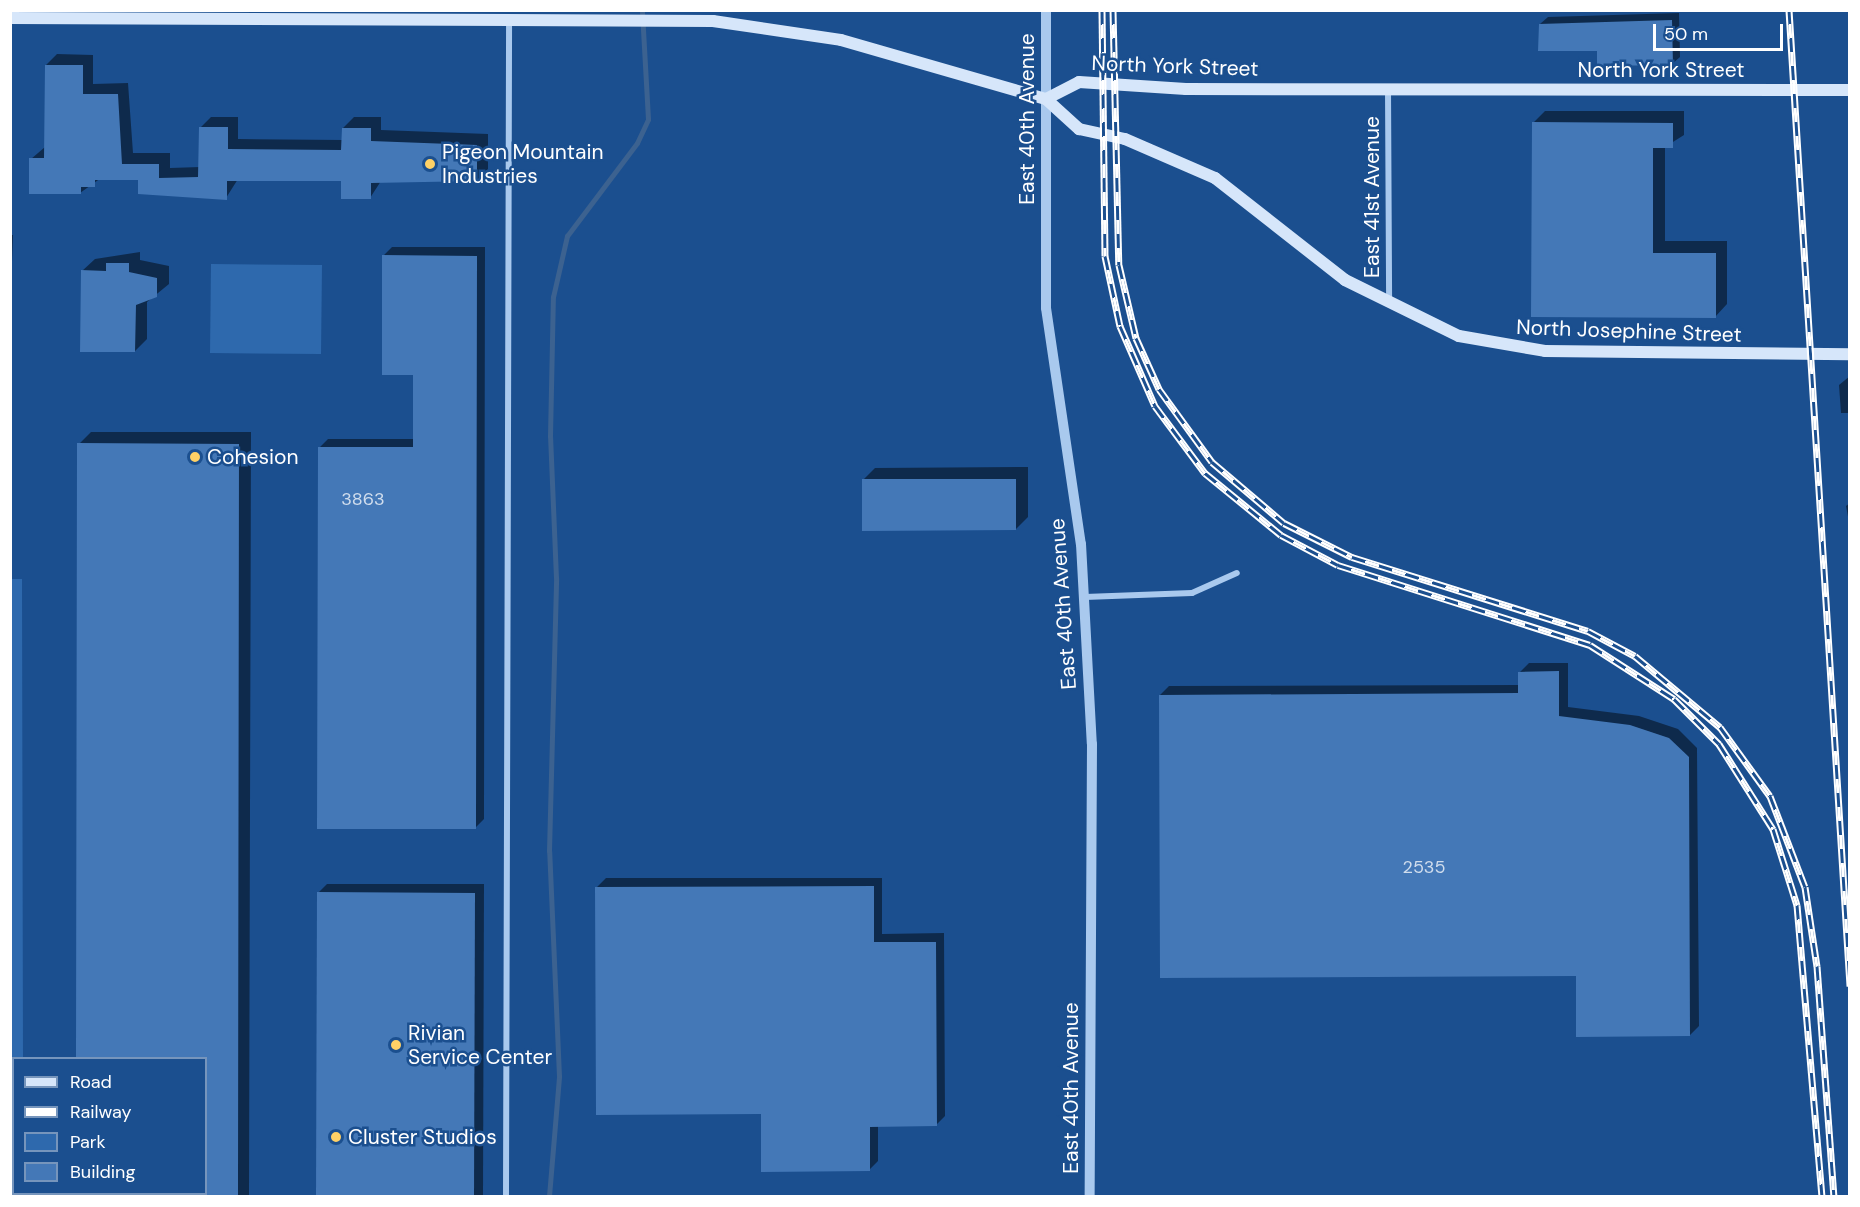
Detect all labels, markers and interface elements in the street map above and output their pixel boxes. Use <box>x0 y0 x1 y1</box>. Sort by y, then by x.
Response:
scale bar <box>1656 12 1786 50</box>
text: 50 m <box>1664 22 1708 46</box>
street label: East 40th Avenue <box>1014 33 1040 205</box>
street label: North York Street <box>1091 50 1259 82</box>
street label: North York Street <box>1578 57 1744 83</box>
street label: East 41st Avenue <box>1359 116 1385 278</box>
place label: Pigeon Mountain Industries <box>442 139 603 189</box>
marker: Pigeon Mountain Industries <box>423 157 437 171</box>
street label: North Josephine Street <box>1516 314 1742 348</box>
place label: Cohesion <box>207 444 299 470</box>
marker: Cohesion <box>188 450 202 464</box>
house number: 3863 <box>341 488 385 510</box>
street label: East 40th Avenue <box>1044 518 1082 690</box>
house number: 2535 <box>1403 856 1445 878</box>
street label: East 40th Avenue <box>1058 1002 1084 1174</box>
place label: Rivian Service Center <box>408 1020 552 1070</box>
marker: Rivian Service Center <box>389 1038 403 1052</box>
legend <box>12 1057 207 1195</box>
text: Road <box>70 1070 112 1094</box>
text: Railway <box>70 1100 132 1124</box>
place label: Cluster Studios <box>348 1124 497 1150</box>
text: Park <box>70 1130 106 1154</box>
marker: Cluster Studios <box>329 1130 343 1144</box>
text: Building <box>70 1160 135 1184</box>

